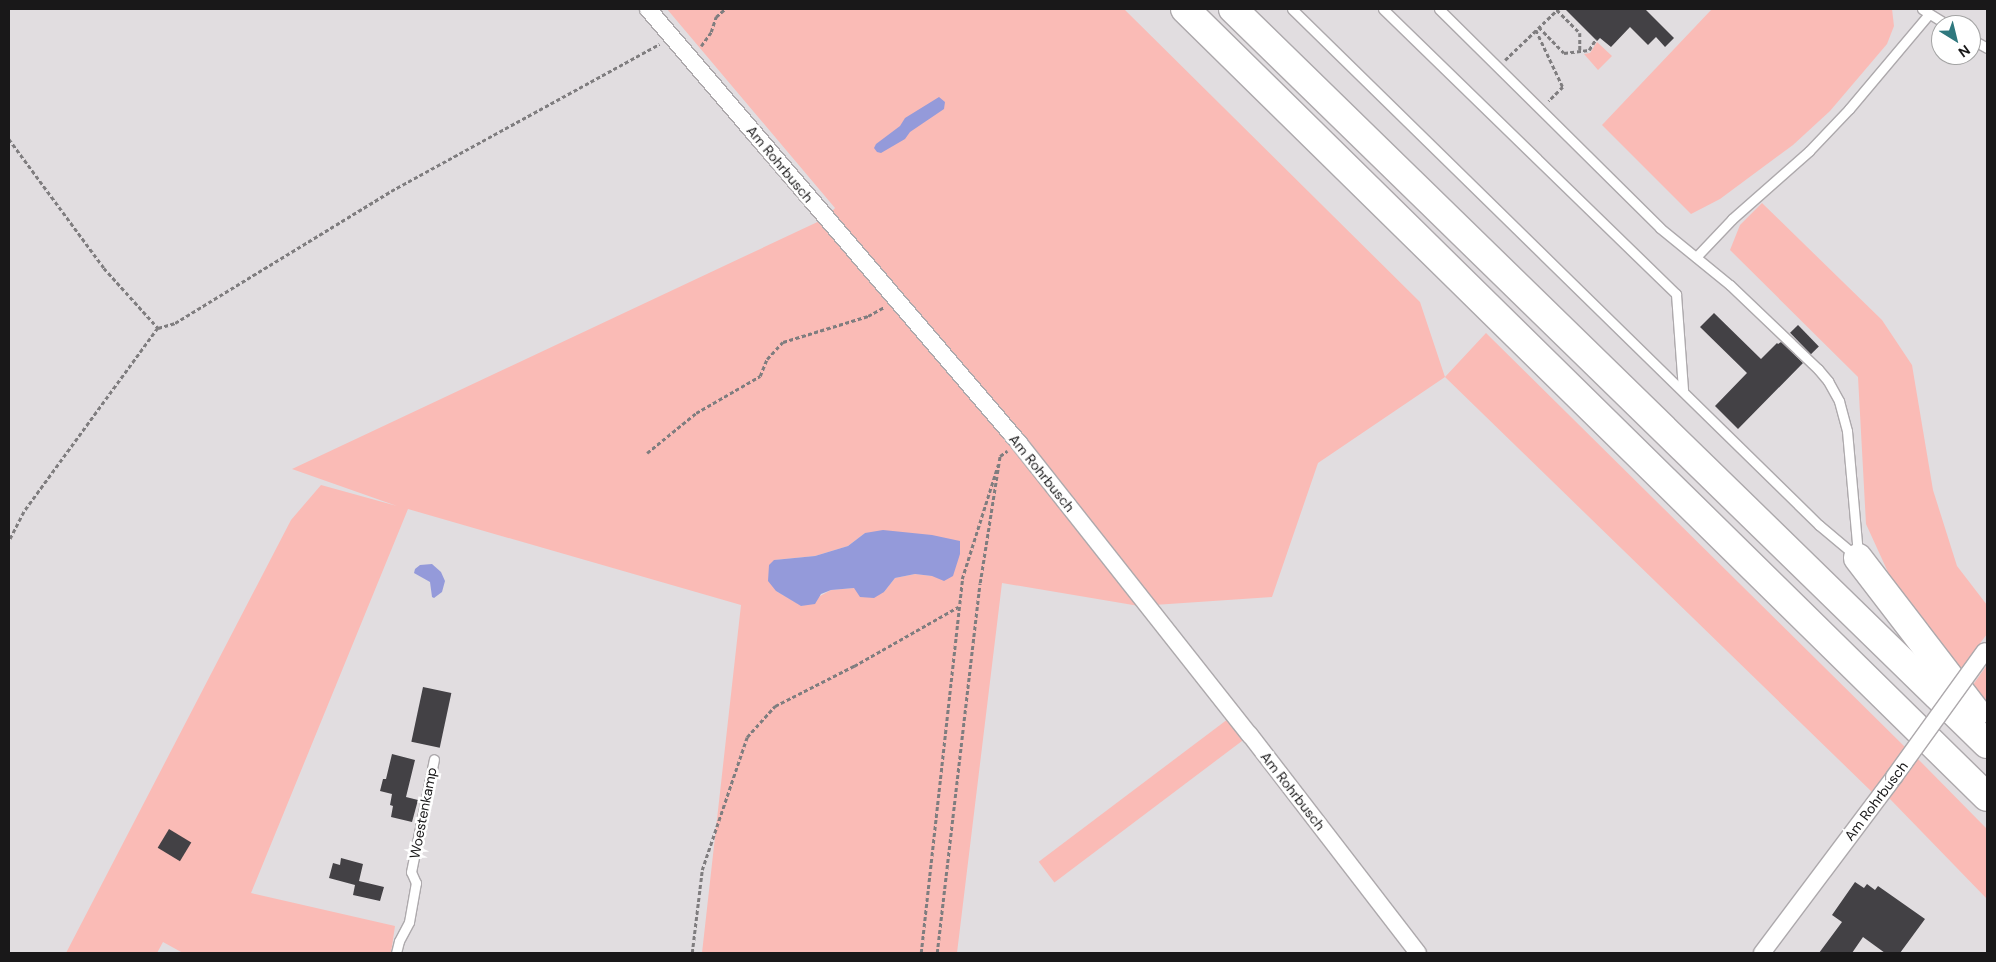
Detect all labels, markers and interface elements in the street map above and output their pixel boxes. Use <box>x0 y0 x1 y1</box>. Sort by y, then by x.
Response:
north arrow <box>1931 15 1981 65</box>
text: N <box>1955 41 1974 62</box>
street label: Am Rohrbusch <box>743 122 817 206</box>
street label: Am Rohrbusch <box>1006 431 1078 515</box>
street label: Am Rohrbusch <box>1257 748 1329 834</box>
street label: Am Rohrbusch <box>1841 758 1911 844</box>
street label: Woestenkamp <box>406 766 440 860</box>

